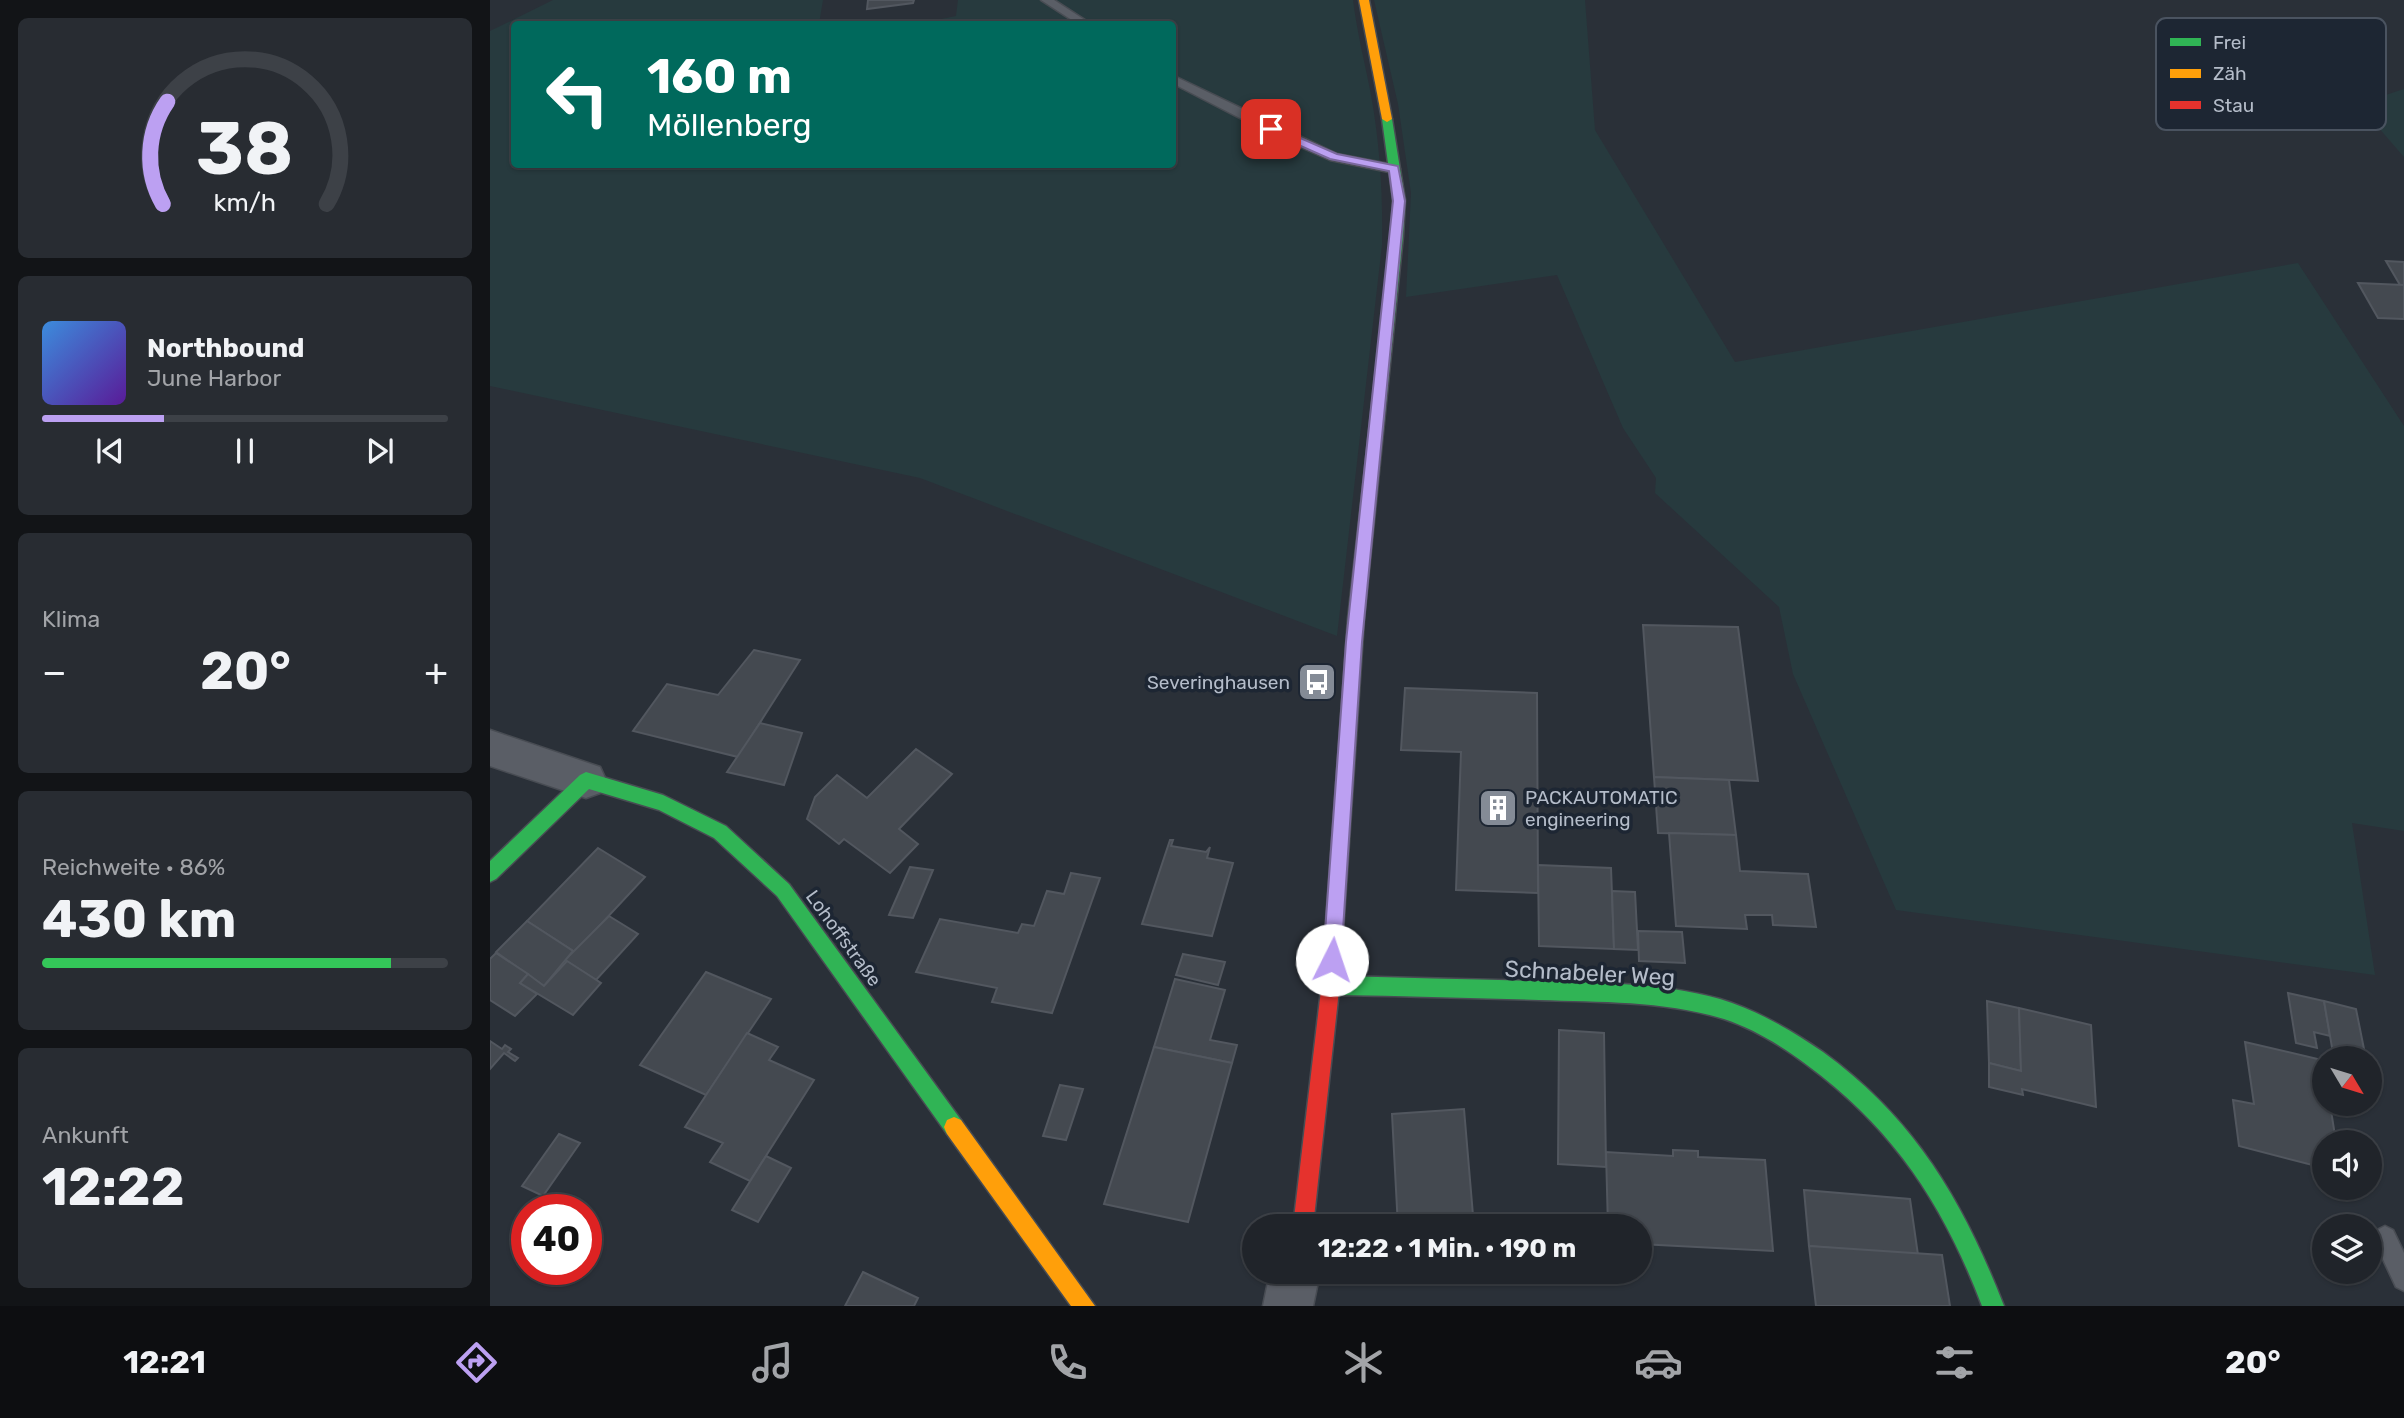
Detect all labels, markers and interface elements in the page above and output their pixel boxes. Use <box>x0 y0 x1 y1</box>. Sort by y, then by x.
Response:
legend <box>2156 18 2386 130</box>
text: Frei <box>2213 31 2246 54</box>
text: 160 m <box>647 47 792 105</box>
icon: left <box>532 49 623 140</box>
text: Zäh <box>2213 62 2246 85</box>
text: Stau <box>2213 94 2254 117</box>
pin <box>1241 99 1301 159</box>
text: 38 <box>196 106 294 192</box>
text: Möllenberg <box>647 106 812 144</box>
icon: arrive <box>1252 110 1290 148</box>
text: km/h <box>214 188 276 217</box>
text: Northbound <box>147 333 305 364</box>
text: June Harbor <box>147 364 281 392</box>
icon: previous <box>91 432 129 470</box>
icon: pause <box>226 432 264 470</box>
icon: next <box>361 432 399 470</box>
text: Klima <box>42 605 100 633</box>
text: 20° <box>200 640 291 702</box>
text: − <box>42 649 67 695</box>
text: + <box>424 649 448 695</box>
bus stop icon: Severinghausen <box>1296 661 1338 703</box>
place label: Severinghausen <box>1147 671 1290 694</box>
place label: PACKAUTOMATIC engineering <box>1525 786 1678 831</box>
building icon: PACKAUTOMATIC engineering <box>1477 787 1519 829</box>
text: Reichweite · 86% <box>42 853 225 881</box>
street label: Lohoffstraße <box>801 886 886 991</box>
text: 430 km <box>42 888 236 950</box>
position arrow <box>1295 923 1369 997</box>
street label: Schnabeler Weg <box>1504 955 1676 991</box>
north arrow <box>2312 1046 2382 1116</box>
map controls <box>2312 1046 2382 1284</box>
text: Ankunft <box>42 1121 129 1149</box>
button: sound <box>2312 1130 2382 1200</box>
text: 12:22 <box>42 1156 184 1218</box>
speed limit sign: 40 <box>511 1194 602 1285</box>
button: layers <box>2312 1214 2382 1284</box>
text: 12:22 · 1 Min. · 190 m <box>1318 1233 1576 1264</box>
icon: directions <box>452 1338 501 1387</box>
icon: music <box>748 1338 797 1387</box>
icon: phone <box>1043 1338 1092 1387</box>
icon: climate <box>1339 1338 1388 1387</box>
icon: car <box>1634 1338 1683 1387</box>
icon: filters <box>1930 1338 1979 1387</box>
text: 12:21 <box>123 1343 206 1381</box>
text: 20° <box>2225 1343 2281 1381</box>

